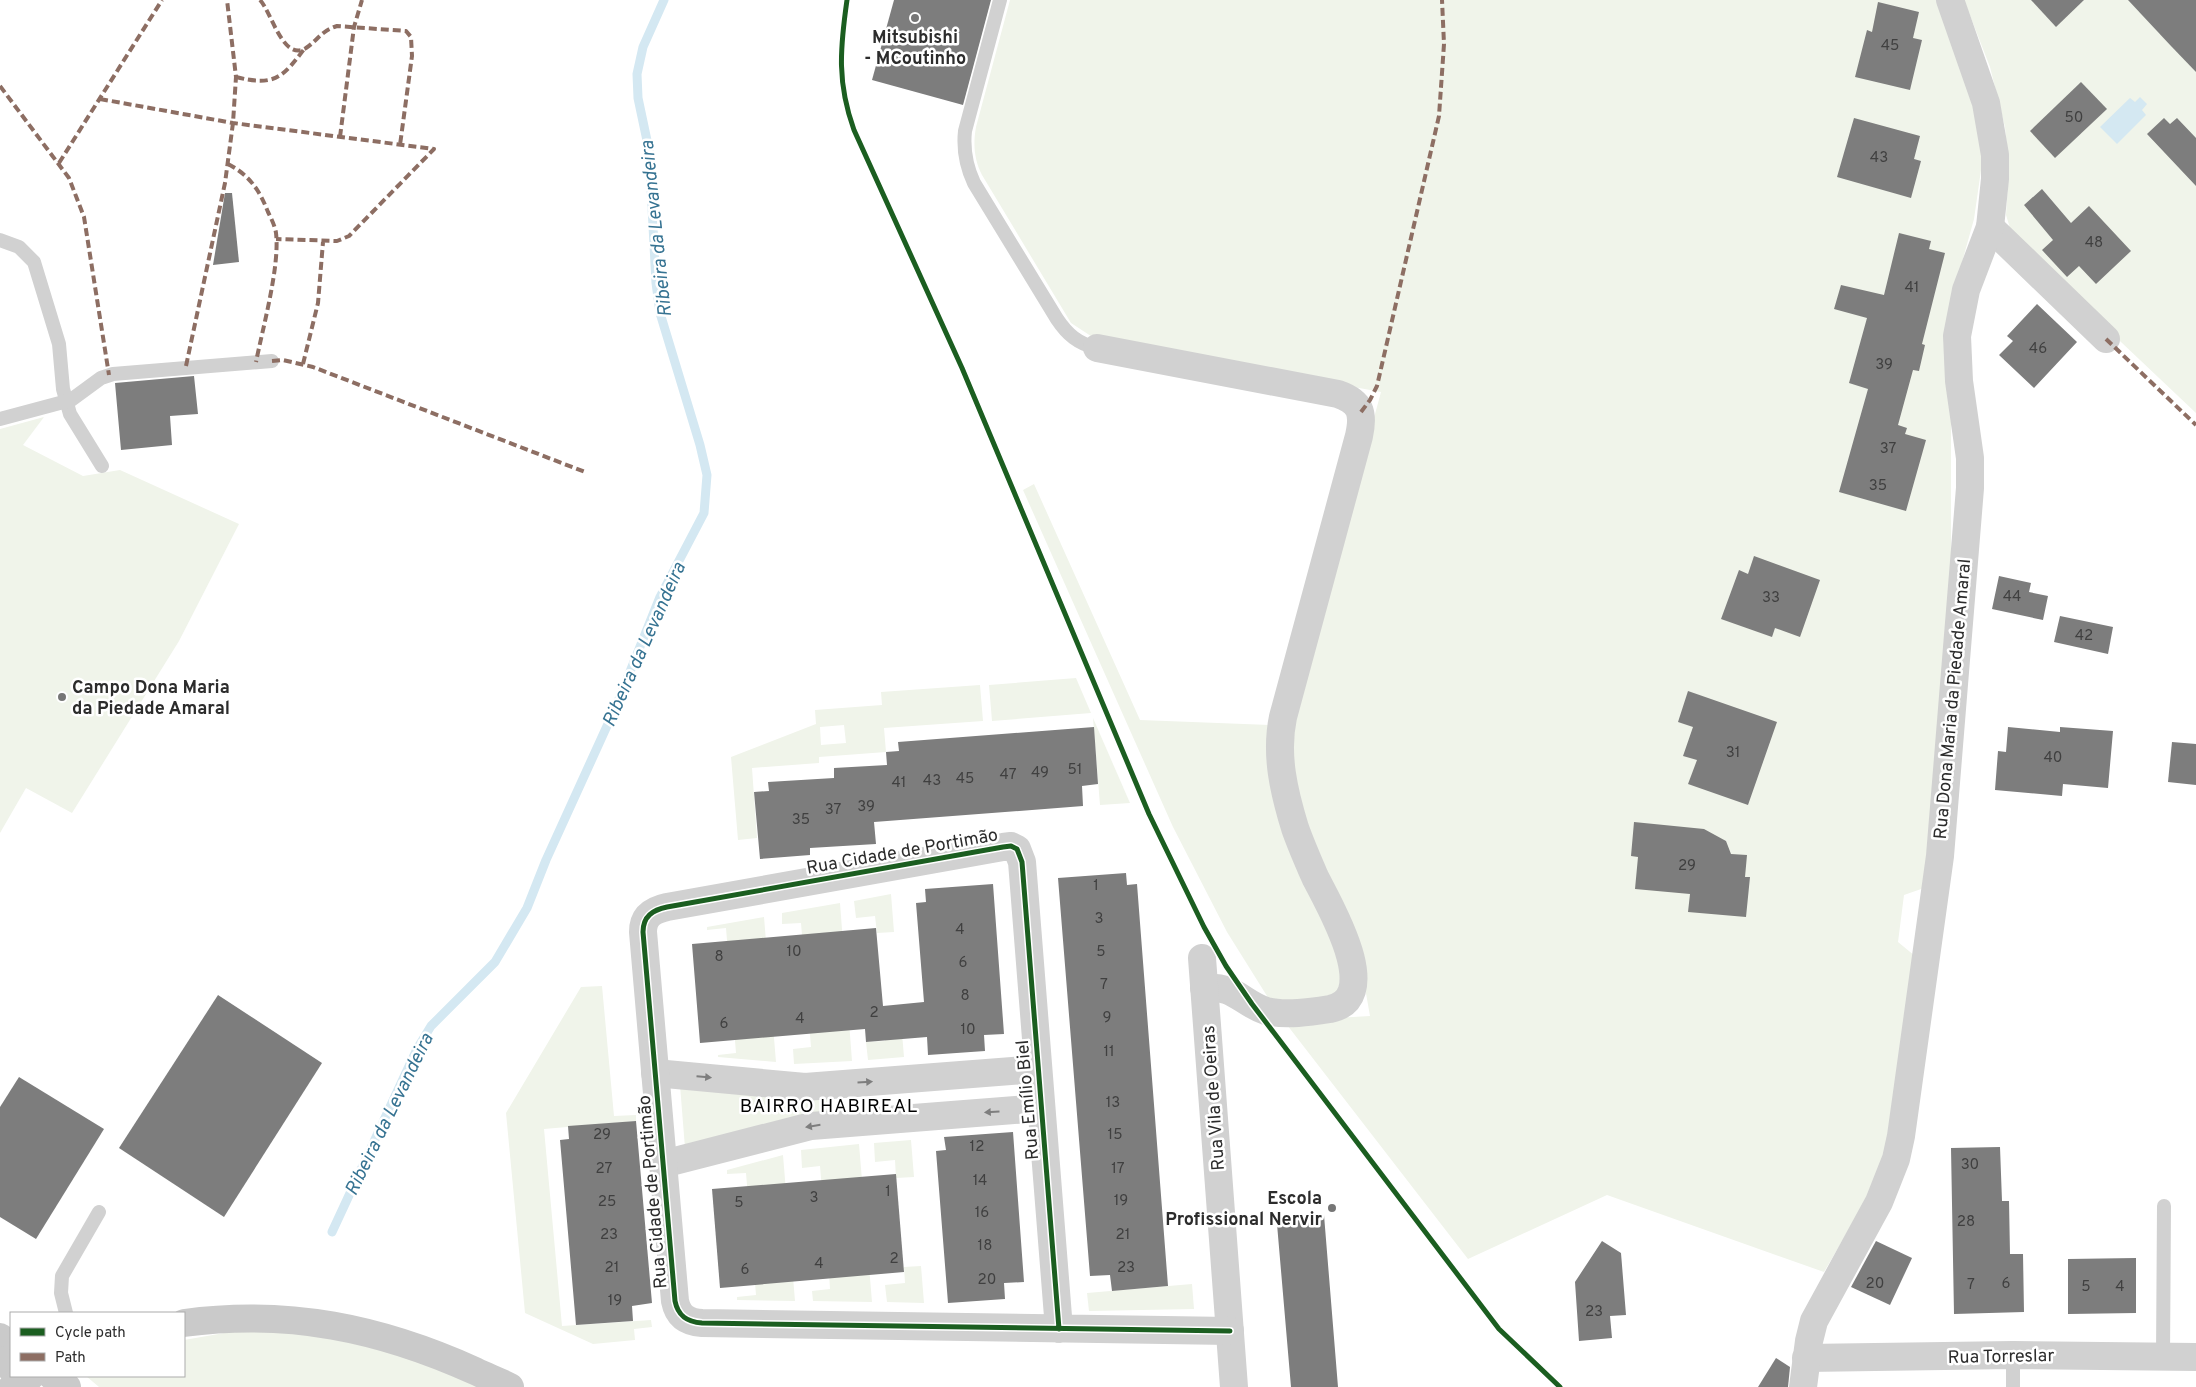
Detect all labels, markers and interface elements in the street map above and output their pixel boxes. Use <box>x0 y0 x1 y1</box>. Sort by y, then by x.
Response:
marker: Mitsubishi - MCoutinho <box>909 12 921 24</box>
place label: Mitsubishi - MCoutinho <box>864 27 966 71</box>
house number: 45 <box>1881 37 1899 56</box>
house number: 50 <box>2065 109 2083 128</box>
water label: Ribeira da Levandeira <box>636 139 678 318</box>
house number: 43 <box>1870 149 1888 168</box>
house number: 48 <box>2085 234 2103 253</box>
house number: 41 <box>1905 279 1919 298</box>
house number: 46 <box>2029 340 2047 359</box>
house number: 39 <box>1875 356 1893 375</box>
house number: 37 <box>1880 440 1897 459</box>
house number: 35 <box>1869 477 1887 496</box>
street label: Rua Dona Maria da Piedade Amaral <box>1930 558 1977 840</box>
water label: Ribeira da Levandeira <box>598 559 692 731</box>
house number: 44 <box>2003 588 2021 607</box>
house number: 33 <box>1762 589 1780 608</box>
house number: 42 <box>2075 627 2093 646</box>
place label: Campo Dona Maria da Piedade Amaral <box>72 677 230 721</box>
marker: Campo Dona Maria da Piedade Amaral <box>56 691 68 703</box>
house number: 31 <box>1726 744 1740 763</box>
house number: 40 <box>2044 749 2062 768</box>
house number: 51 <box>1068 761 1082 780</box>
house number: 49 <box>1031 764 1049 783</box>
house number: 47 <box>1000 766 1017 785</box>
house number: 45 <box>956 770 974 789</box>
house number: 43 <box>923 772 941 791</box>
house number: 41 <box>892 774 906 793</box>
house number: 39 <box>857 798 875 817</box>
house number: 37 <box>825 801 842 820</box>
house number: 35 <box>792 811 810 830</box>
street label: Rua Cidade de Portimão <box>805 824 1000 881</box>
house number: 29 <box>1678 857 1696 876</box>
house number: 1 <box>1093 877 1099 896</box>
house number: 3 <box>1094 910 1104 929</box>
house number: 4 <box>955 921 965 940</box>
house number: 10 <box>786 943 802 962</box>
house number: 5 <box>1096 943 1106 962</box>
house number: 8 <box>714 948 724 967</box>
house number: 6 <box>959 954 968 973</box>
house number: 7 <box>1100 976 1108 995</box>
house number: 8 <box>960 987 970 1006</box>
house number: 2 <box>869 1004 879 1023</box>
house number: 9 <box>1103 1009 1111 1028</box>
house number: 4 <box>795 1010 805 1029</box>
house number: 6 <box>720 1015 729 1034</box>
house number: 10 <box>960 1021 976 1040</box>
street label: Rua Vila de Oeiras <box>1198 1025 1231 1171</box>
water label: Ribeira da Levandeira <box>340 1030 440 1200</box>
street label: Rua Emílio Biel <box>1012 1039 1045 1161</box>
house number: 11 <box>1103 1043 1115 1062</box>
one-way arrow <box>696 1073 712 1081</box>
one-way arrow <box>858 1078 874 1086</box>
street label: Rua Cidade de Portimão <box>634 1094 673 1290</box>
house number: 13 <box>1106 1094 1120 1113</box>
district label: BAIRRO HABIREAL <box>740 1095 918 1119</box>
one-way arrow <box>984 1108 1000 1116</box>
one-way arrow <box>805 1122 821 1130</box>
house number: 29 <box>593 1126 611 1145</box>
house number: 15 <box>1108 1126 1122 1145</box>
house number: 12 <box>970 1138 984 1157</box>
house number: 30 <box>1961 1156 1979 1175</box>
house number: 27 <box>596 1160 613 1179</box>
house number: 17 <box>1111 1160 1125 1179</box>
house number: 14 <box>973 1172 987 1191</box>
house number: 1 <box>885 1183 891 1202</box>
place label: Escola Profissional Nervir <box>1165 1188 1322 1232</box>
house number: 3 <box>809 1189 819 1208</box>
house number: 19 <box>1114 1192 1128 1211</box>
house number: 25 <box>598 1193 616 1212</box>
house number: 5 <box>734 1194 744 1213</box>
marker: Escola Profissional Nervir <box>1326 1202 1338 1214</box>
house number: 16 <box>975 1204 989 1223</box>
house number: 28 <box>1957 1213 1975 1232</box>
house number: 23 <box>600 1226 618 1245</box>
house number: 21 <box>1116 1226 1130 1245</box>
house number: 18 <box>978 1237 992 1256</box>
house number: 2 <box>889 1250 899 1269</box>
house number: 4 <box>814 1255 824 1274</box>
house number: 21 <box>605 1259 619 1278</box>
house number: 23 <box>1117 1259 1135 1278</box>
house number: 6 <box>741 1261 750 1280</box>
house number: 20 <box>978 1271 996 1290</box>
house number: 20 <box>1866 1275 1884 1294</box>
house number: 6 <box>2002 1275 2011 1294</box>
house number: 7 <box>1967 1276 1975 1295</box>
house number: 5 <box>2081 1278 2091 1297</box>
house number: 4 <box>2115 1278 2125 1297</box>
house number: 19 <box>608 1292 622 1311</box>
house number: 23 <box>1585 1303 1603 1322</box>
legend <box>10 1312 185 1377</box>
text: Cycle path <box>55 1324 126 1343</box>
street label: Rua Torreslar <box>1948 1345 2055 1370</box>
text: Path <box>55 1349 86 1368</box>

